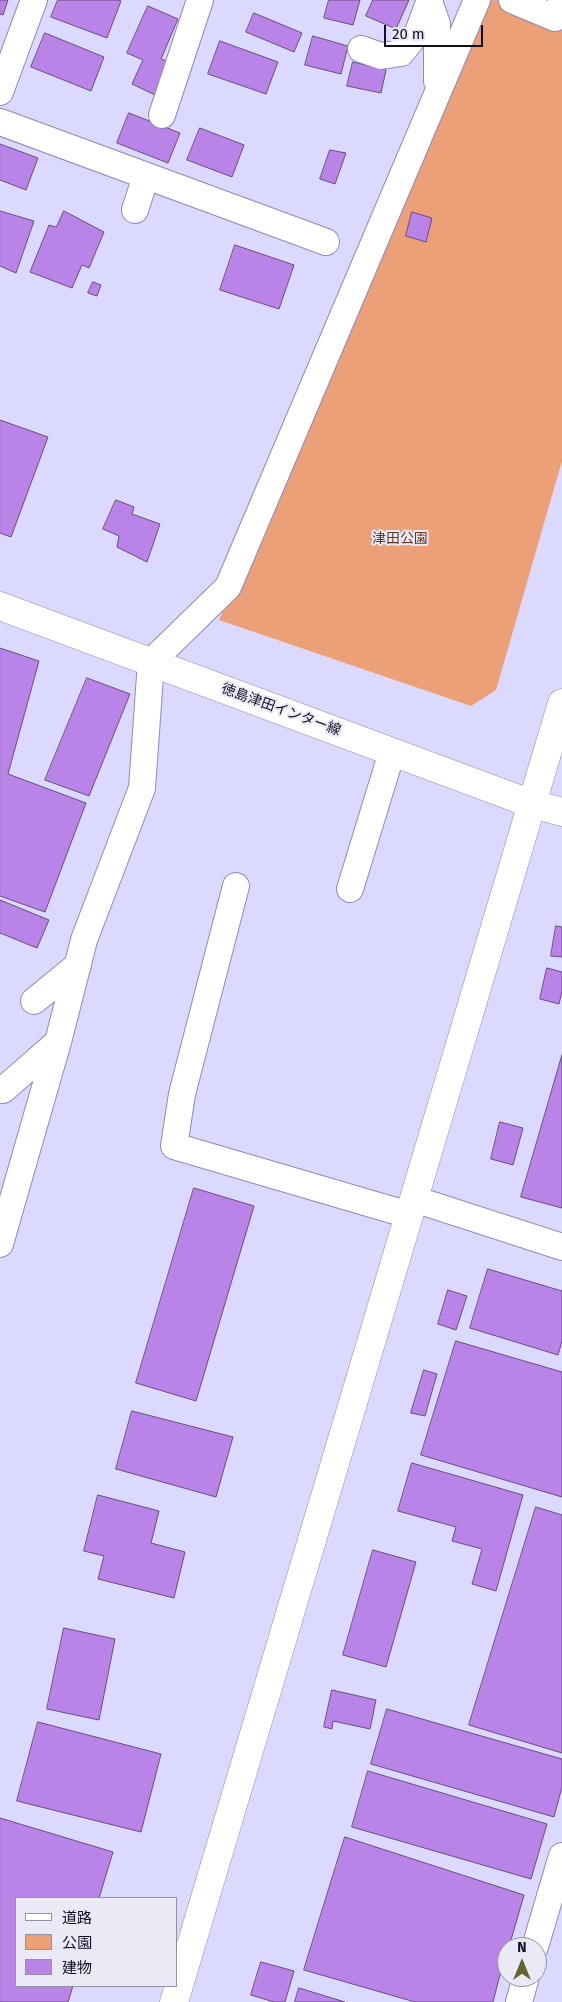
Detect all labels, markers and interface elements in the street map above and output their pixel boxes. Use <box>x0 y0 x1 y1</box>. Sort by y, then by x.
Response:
scale bar <box>387 15 486 47</box>
text: 20 m <box>392 25 425 43</box>
park label: 津田公園 <box>372 531 428 547</box>
street label: 徳島津田インター線 <box>219 681 343 739</box>
legend <box>15 1897 178 1987</box>
text: 道路 <box>62 1909 92 1927</box>
text: 公園 <box>62 1934 92 1952</box>
north arrow <box>497 1937 547 1987</box>
text: N <box>517 1939 527 1956</box>
text: 建物 <box>62 1959 92 1977</box>

